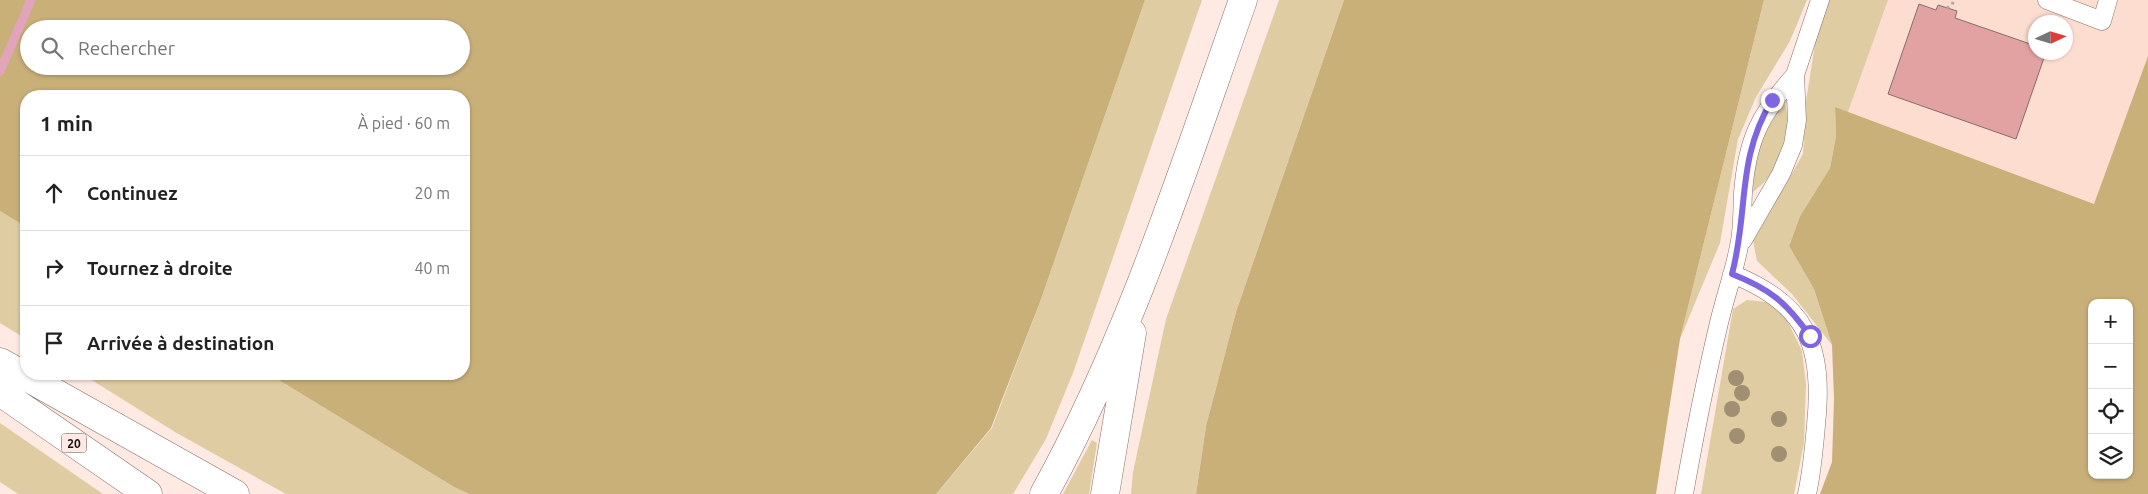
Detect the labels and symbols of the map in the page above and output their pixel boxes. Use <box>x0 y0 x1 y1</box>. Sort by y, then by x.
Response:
north arrow <box>2028 15 2073 60</box>
route end <box>1761 89 1784 112</box>
route start <box>1799 325 1822 348</box>
road number: 20 <box>62 433 86 452</box>

